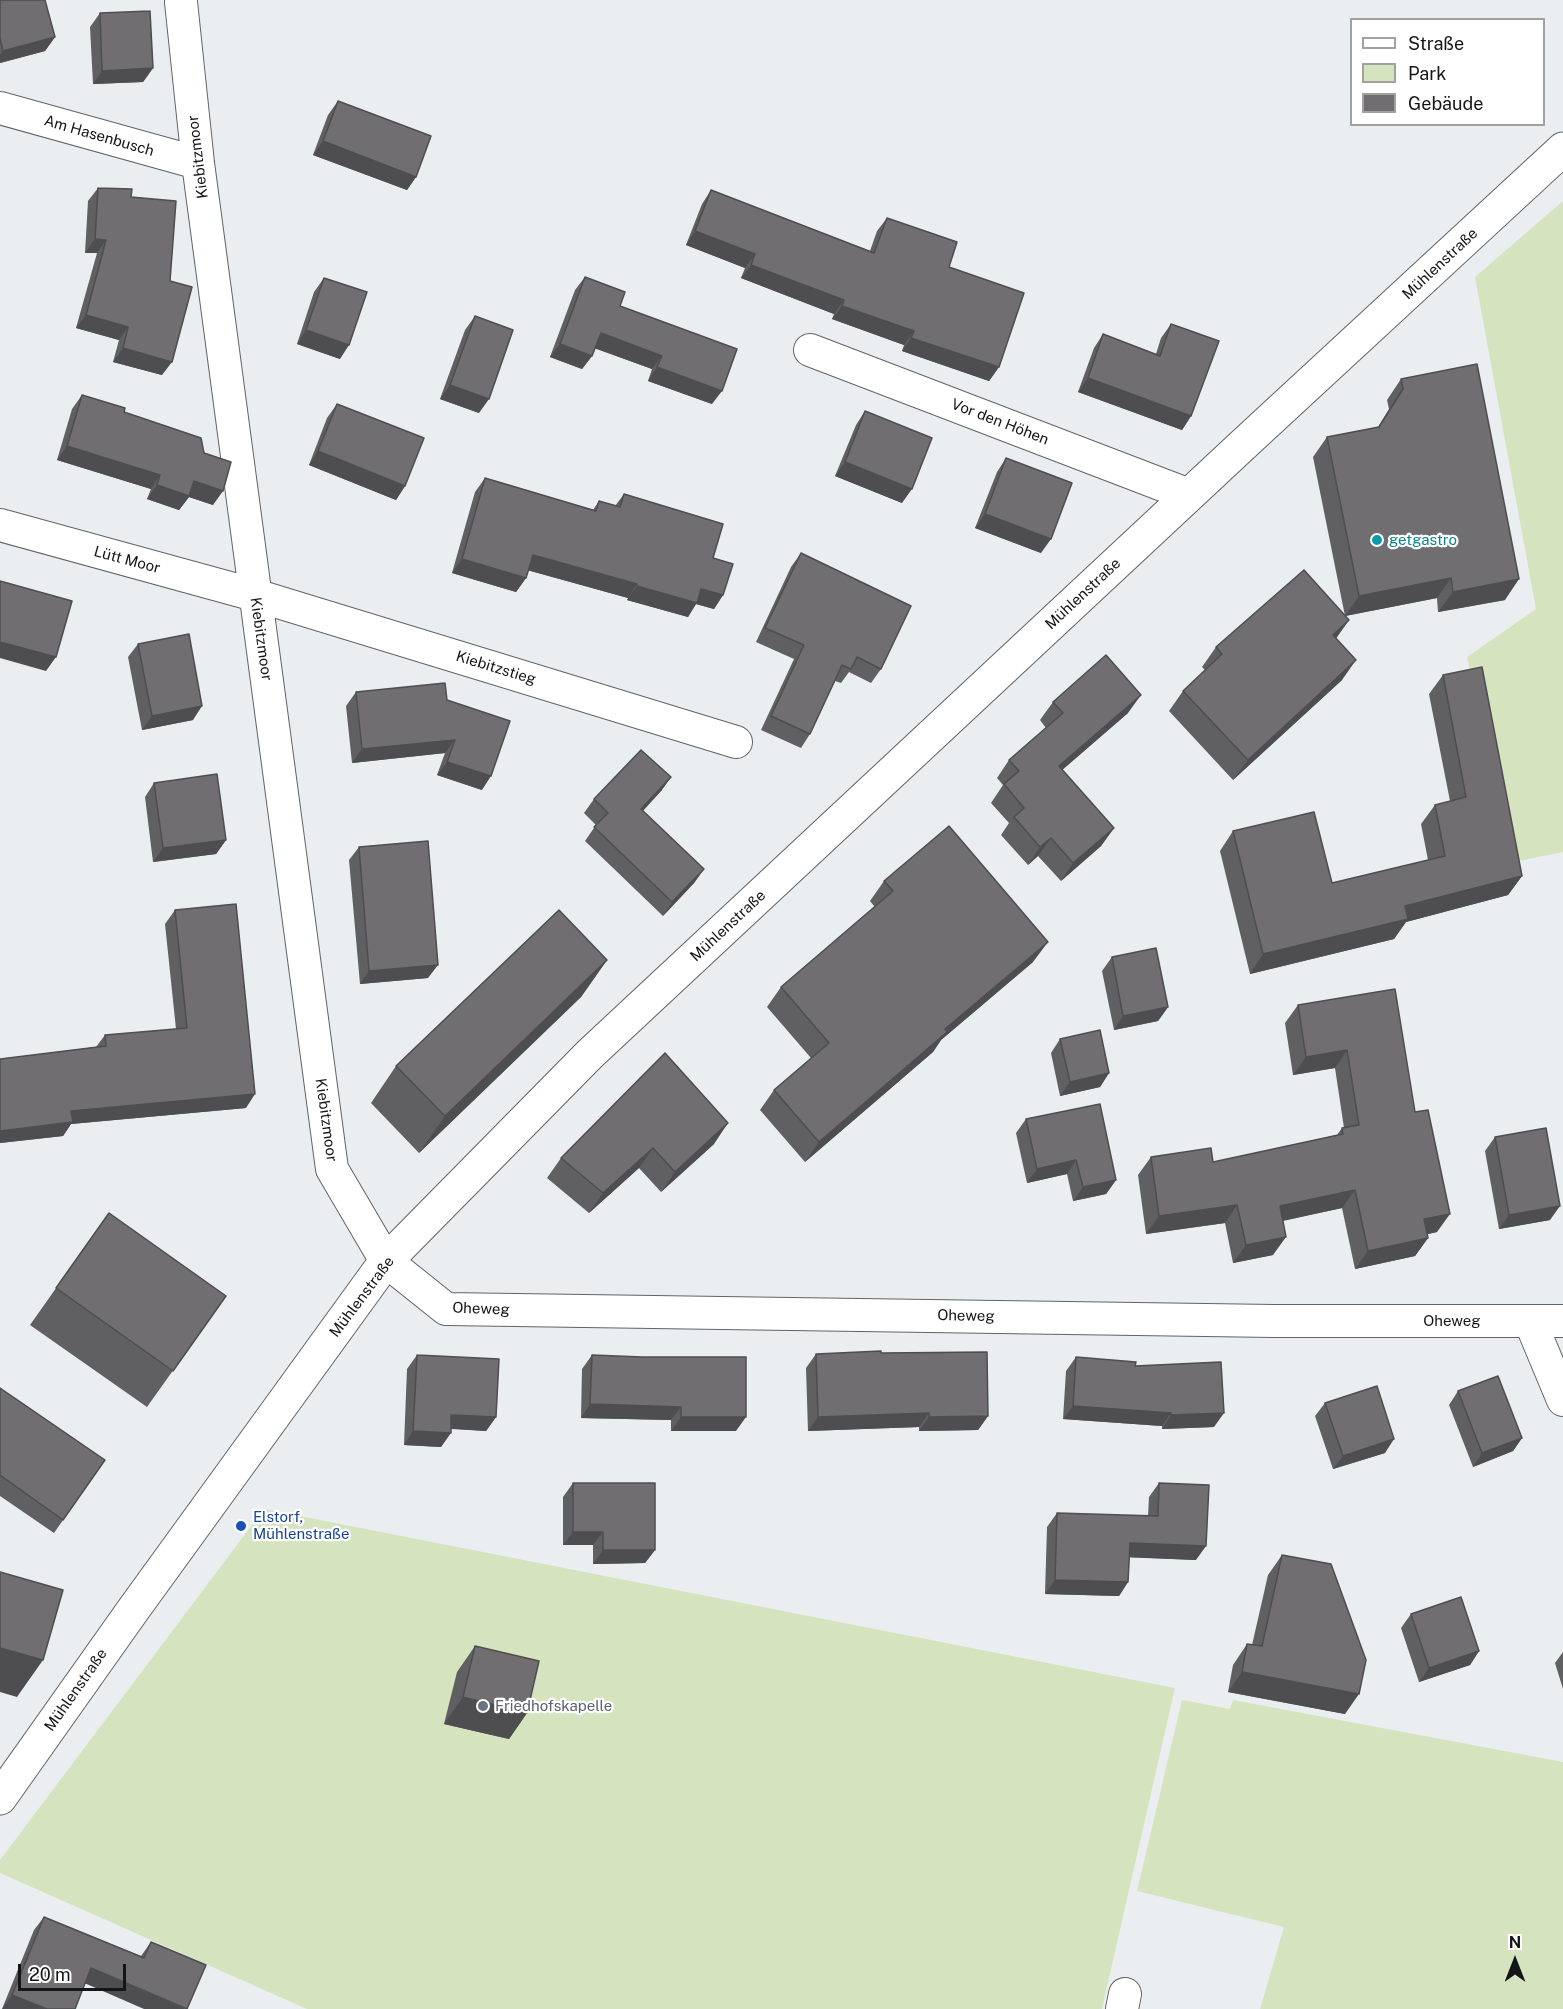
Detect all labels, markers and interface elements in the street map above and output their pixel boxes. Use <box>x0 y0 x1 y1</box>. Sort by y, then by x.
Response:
legend <box>1350 18 1545 126</box>
text: Straße <box>1408 33 1464 54</box>
text: Park <box>1408 63 1446 84</box>
text: Gebäude <box>1408 93 1483 114</box>
street label: Am Hasenbusch <box>42 112 156 160</box>
street label: Kiebitzmoor <box>184 114 212 200</box>
street label: Mühlenstraße <box>1399 225 1481 303</box>
street label: Vor den Höhen <box>949 395 1051 449</box>
place label: getgastro <box>1389 531 1457 549</box>
marker: getgastro <box>1370 533 1384 547</box>
street label: Lütt Moor <box>92 543 162 577</box>
street label: Mühlenstraße <box>1042 555 1124 633</box>
street label: Kiebitzmoor <box>246 596 276 682</box>
street label: Kiebitzstieg <box>454 647 538 689</box>
street label: Mühlenstraße <box>687 887 769 965</box>
street label: Kiebitzmoor <box>311 1077 341 1163</box>
street label: Mühlenstraße <box>326 1253 398 1341</box>
street label: Oheweg <box>452 1299 510 1319</box>
street label: Oheweg <box>937 1307 995 1325</box>
street label: Oheweg <box>1423 1312 1481 1330</box>
place label: Elstorf, Mühlenstraße <box>253 1508 349 1543</box>
marker: Elstorf, Mühlenstraße <box>234 1519 248 1533</box>
street label: Mühlenstraße <box>41 1645 111 1735</box>
place label: Friedhofskapelle <box>495 1697 612 1715</box>
marker: Friedhofskapelle <box>476 1699 490 1713</box>
north arrow <box>1485 1931 1545 1991</box>
text: N <box>1509 1933 1521 1952</box>
scale bar <box>21 1952 129 1990</box>
text: 20 m <box>29 1964 71 1985</box>

